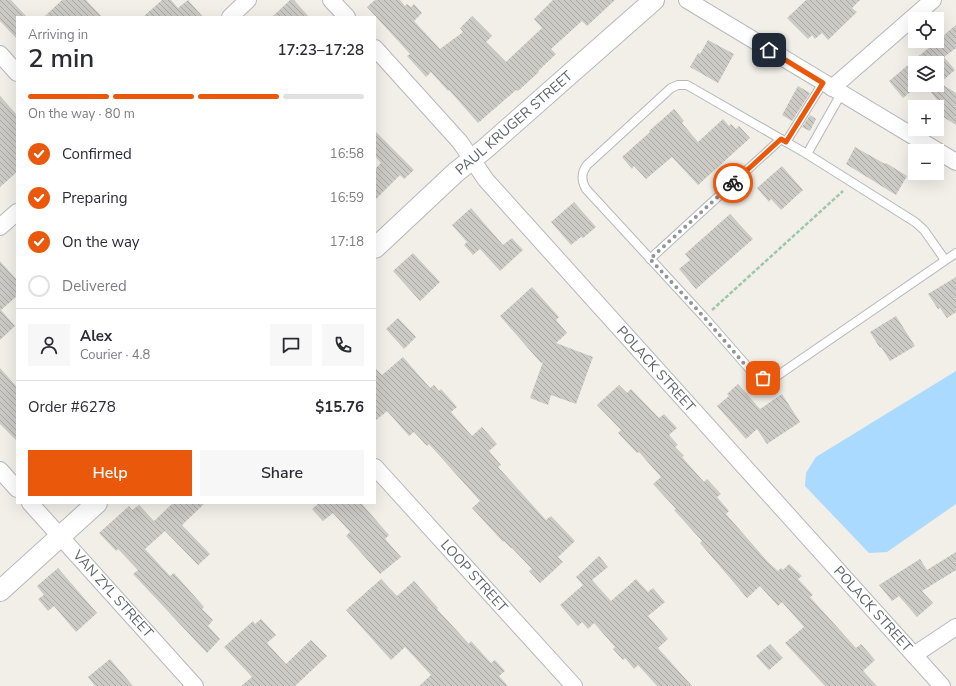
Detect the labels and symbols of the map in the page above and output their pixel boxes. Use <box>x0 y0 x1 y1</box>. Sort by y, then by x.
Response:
pin <box>752 33 786 67</box>
street label: PAUL KRUGER STREET <box>451 66 577 179</box>
courier <box>713 163 753 203</box>
street label: POLACK STREET <box>612 322 700 416</box>
pin <box>746 361 780 395</box>
street label: LOOP STREET <box>436 536 512 617</box>
street label: VAN ZYL STREET <box>68 545 158 642</box>
street label: POLACK STREET <box>829 562 917 656</box>

